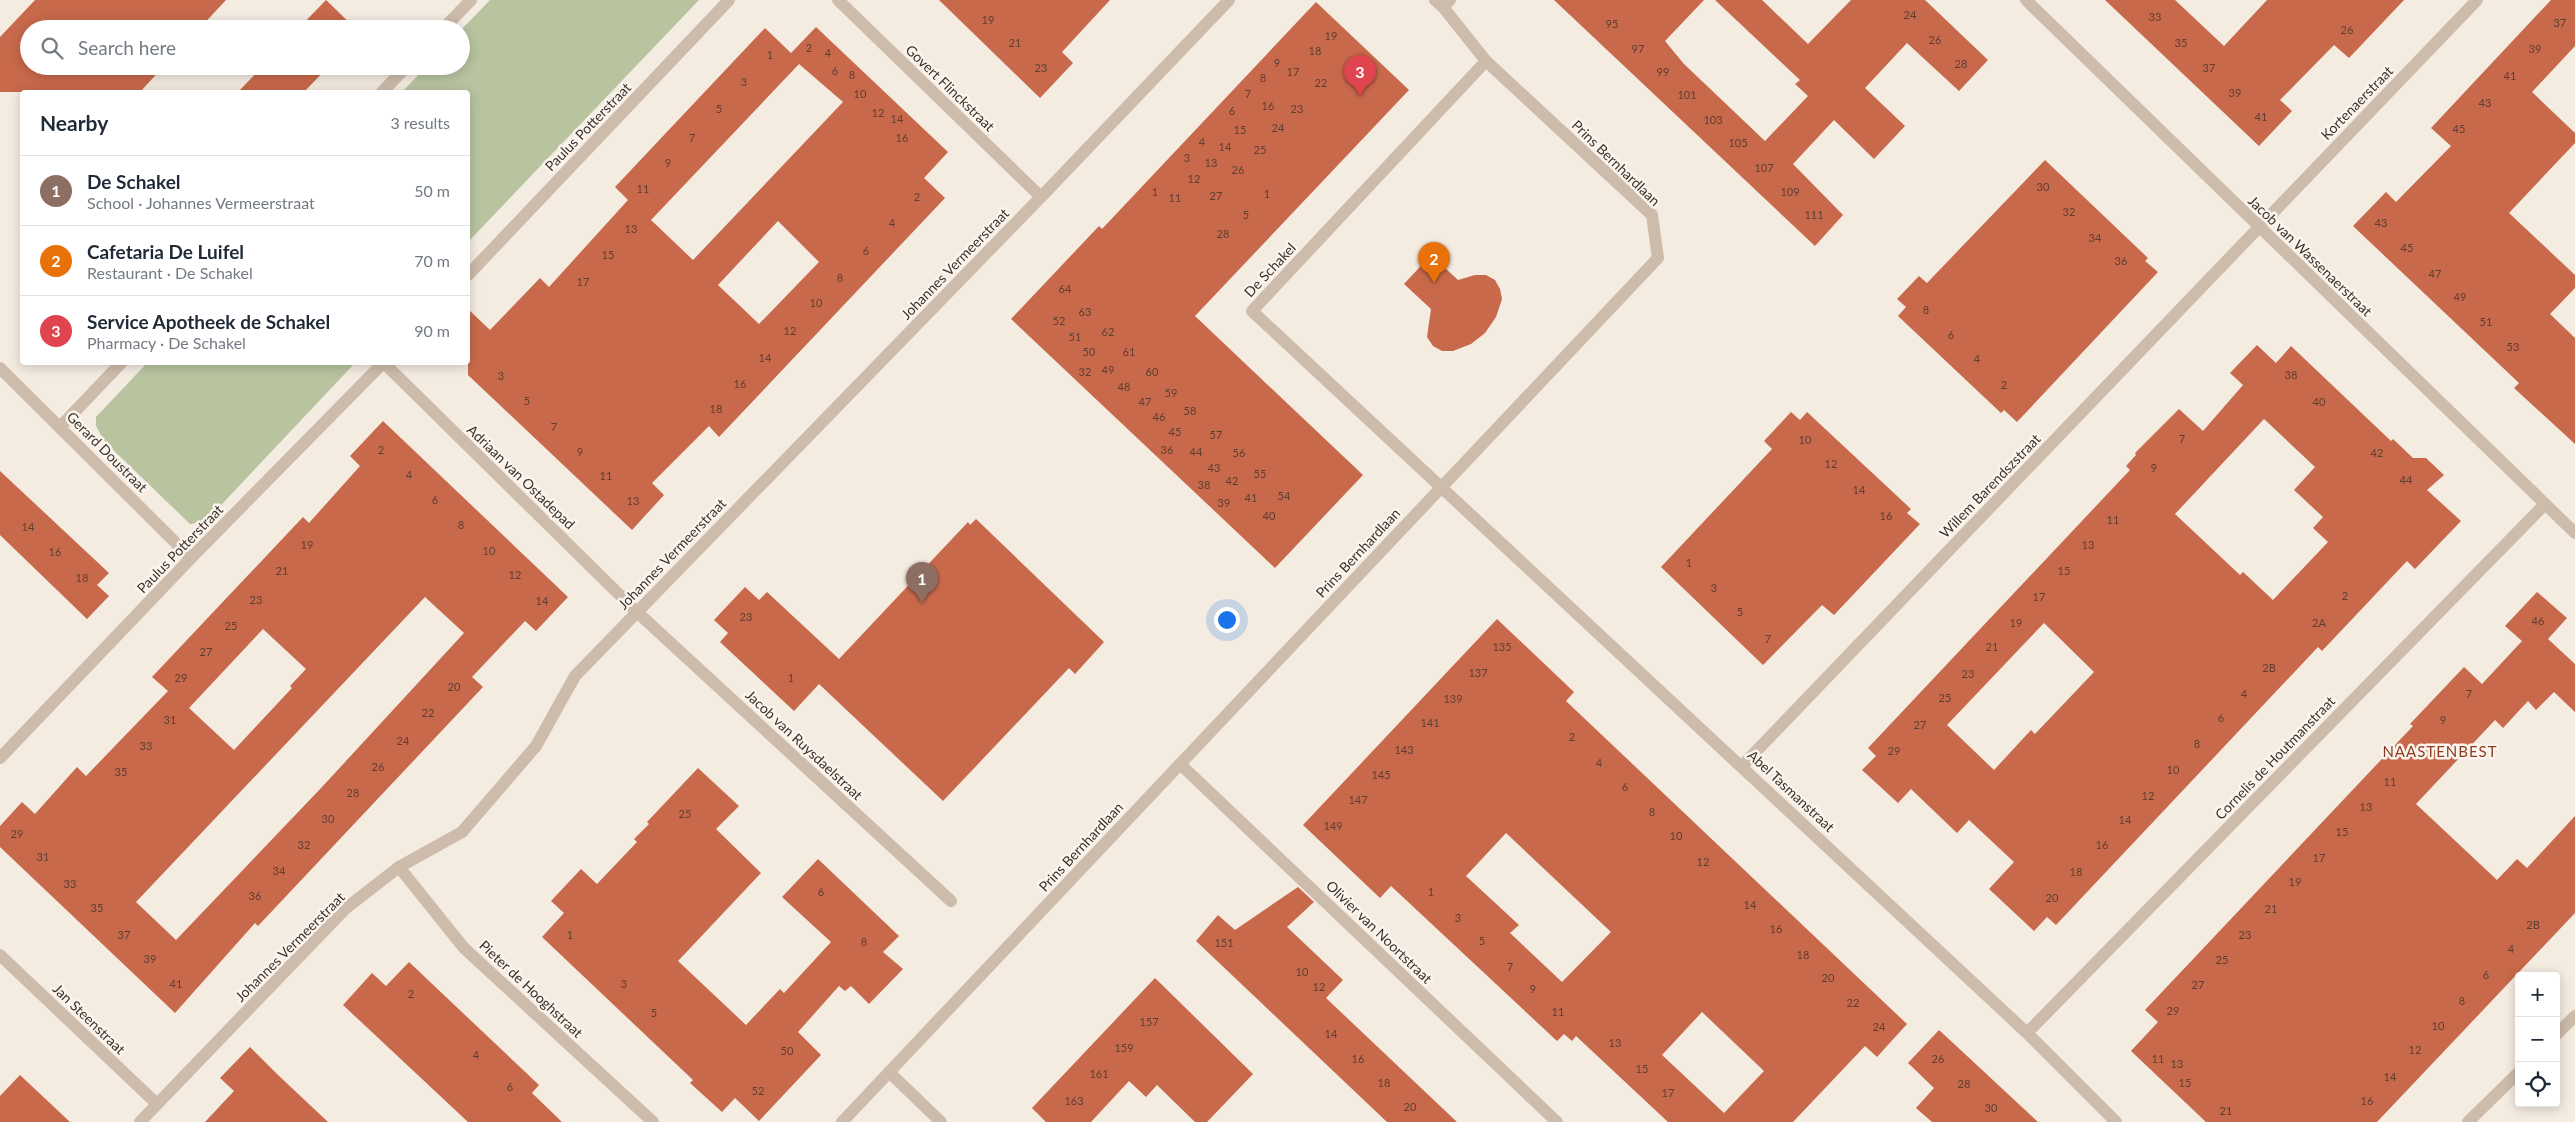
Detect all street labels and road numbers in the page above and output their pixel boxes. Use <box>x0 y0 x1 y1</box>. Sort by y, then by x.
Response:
street label: Govert Flinckstraat <box>902 41 998 134</box>
street label: Kortenaerstraat <box>2317 62 2396 143</box>
street label: Paulus Potterstraat <box>541 79 634 174</box>
street label: Prins Bernhardlaan <box>1569 116 1664 209</box>
street label: Jacob van Wassenaerstraat <box>2245 192 2376 319</box>
street label: Johannes Vermeerstraat <box>897 205 1012 323</box>
street label: De Schakel <box>1240 239 1299 300</box>
street label: Gerard Doustraat <box>64 408 151 495</box>
street label: Adriaan van Ostadepad <box>464 421 579 532</box>
street label: Willem Barendszstraat <box>1936 430 2044 541</box>
street label: Johannes Vermeerstraat <box>614 495 729 613</box>
street label: Paulus Potterstraat <box>133 501 226 596</box>
street label: Prins Bernhardlaan <box>1312 504 1403 601</box>
street label: Jacob van Ruysdaelstraat <box>742 686 866 803</box>
street label: Cornelis de Houtmanstraat <box>2211 692 2338 823</box>
street label: Abel Tasmanstraat <box>1745 746 1838 835</box>
street label: Prins Bernhardlaan <box>1035 798 1126 895</box>
street label: Olivier van Noortstraat <box>1323 877 1436 987</box>
street label: Johannes Vermeerstraat <box>231 888 348 1005</box>
street label: Pieter de Hooghstraat <box>476 936 586 1041</box>
street label: Jan Steenstraat <box>50 980 129 1057</box>

